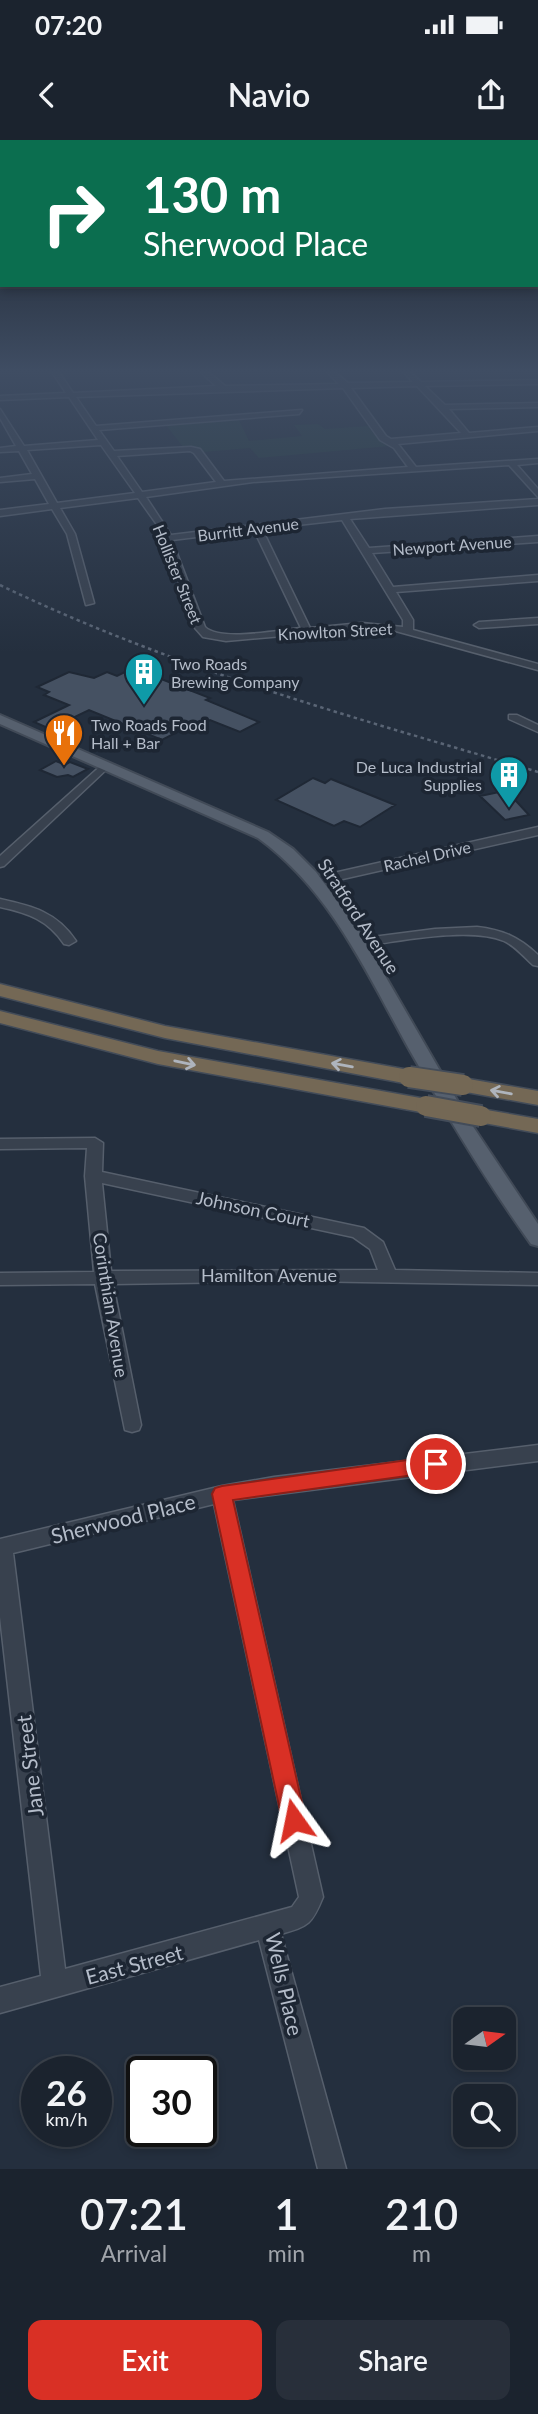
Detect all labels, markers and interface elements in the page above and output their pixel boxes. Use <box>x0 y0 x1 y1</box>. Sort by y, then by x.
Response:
text: 07:20 <box>35 9 102 41</box>
text: Navio <box>228 75 310 114</box>
icon: back <box>28 76 66 114</box>
icon: share <box>472 76 510 114</box>
text: 130 m <box>143 165 281 223</box>
icon: right <box>28 168 119 259</box>
text: Sherwood Place <box>143 224 368 263</box>
street label: Burritt Avenue <box>196 513 300 545</box>
street label: Hollister Street <box>149 522 207 627</box>
street label: Newport Avenue <box>392 531 512 559</box>
street label: Knowlton Street <box>277 618 393 643</box>
building icon: Two Roads Brewing Company <box>123 651 165 706</box>
place label: Two Roads Brewing Company <box>171 654 300 691</box>
restaurant icon: Two Roads Food Hall + Bar <box>43 712 85 767</box>
place label: Two Roads Food Hall + Bar <box>91 715 207 752</box>
building icon: De Luca Industrial Supplies <box>488 754 530 809</box>
place label: De Luca Industrial Supplies <box>356 757 482 794</box>
street label: Rachel Drive <box>382 837 472 875</box>
street label: Stratford Avenue <box>313 854 405 978</box>
one-way arrow <box>173 1057 196 1071</box>
one-way arrow <box>331 1058 354 1071</box>
one-way arrow <box>490 1085 513 1098</box>
street label: Johnson Court <box>194 1186 312 1232</box>
street label: Corinthian Avenue <box>89 1231 133 1379</box>
street label: Hamilton Avenue <box>201 1264 337 1286</box>
pin <box>406 1434 466 1494</box>
icon: arrive <box>417 1445 455 1483</box>
street label: Sherwood Place <box>48 1488 198 1548</box>
street label: Jane Street <box>10 1713 48 1818</box>
position arrow <box>257 1783 331 1857</box>
street label: Wells Place <box>261 1930 309 2038</box>
street label: East Street <box>83 1939 186 1989</box>
north arrow <box>453 2007 516 2070</box>
map controls <box>453 2007 516 2147</box>
speed limit sign: 30 <box>126 2056 217 2147</box>
text: 26 <box>46 2071 87 2113</box>
button: search <box>453 2084 516 2147</box>
text: km/h <box>45 2108 88 2130</box>
text: 07:21 <box>80 2189 188 2239</box>
text: 1 <box>274 2189 299 2239</box>
text: 210 <box>385 2189 458 2239</box>
text: Arrival <box>101 2239 167 2267</box>
text: min <box>268 2239 305 2267</box>
text: m <box>412 2239 431 2267</box>
button: Exit <box>28 2320 262 2400</box>
button: Share <box>276 2320 510 2400</box>

